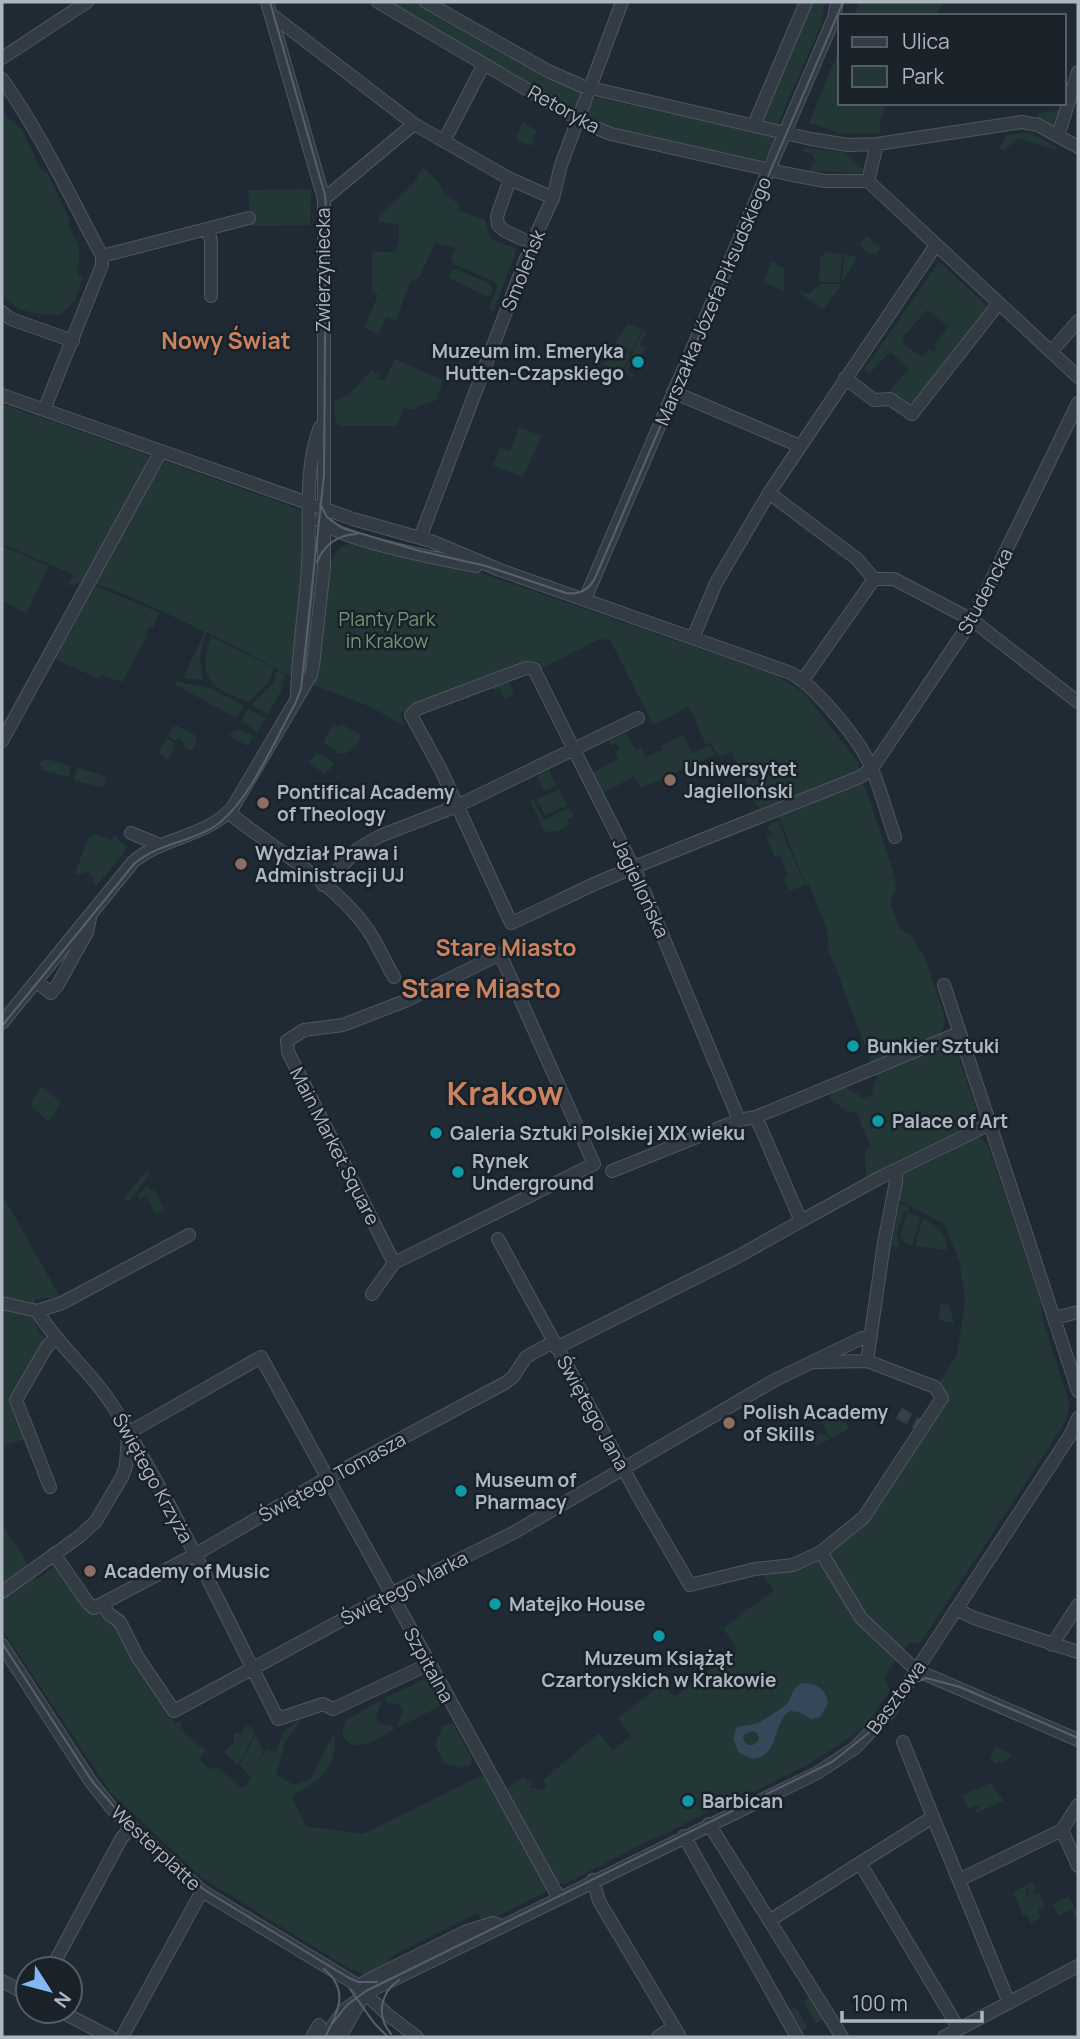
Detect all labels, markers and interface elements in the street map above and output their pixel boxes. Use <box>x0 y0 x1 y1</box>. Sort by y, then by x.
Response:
legend <box>838 14 1066 105</box>
text: Ulica <box>902 27 950 55</box>
text: Park <box>902 62 944 90</box>
street label: Retoryka <box>523 79 605 139</box>
street label: Marszałka Józefa Piłsudskiego <box>649 173 777 429</box>
street label: Zwierzyniecka <box>310 208 336 332</box>
street label: Smoleńsk <box>495 225 551 314</box>
district label: Nowy Świat <box>161 324 291 356</box>
place label: Muzeum im. Emeryka Hutten-Czapskiego <box>432 338 624 386</box>
marker: Muzeum im. Emeryka Hutten-Czapskiego <box>630 354 646 370</box>
street label: Studencka <box>951 543 1019 639</box>
park label: Planty Park in Krakow <box>339 606 436 654</box>
place label: Uniwersytet Jagielloński <box>684 756 797 804</box>
marker: Uniwersytet Jagielloński <box>662 772 678 788</box>
place label: Pontifical Academy of Theology <box>277 779 455 827</box>
marker: Pontifical Academy of Theology <box>255 795 271 811</box>
street label: Jagiellońska <box>606 834 676 942</box>
place label: Wydział Prawa i Administracji UJ <box>255 840 405 888</box>
marker: Wydział Prawa i Administracji UJ <box>233 856 249 872</box>
district label: Stare Miasto <box>435 931 577 963</box>
district label: Stare Miasto <box>401 970 561 1006</box>
place label: Bunkier Sztuki <box>867 1033 999 1059</box>
marker: Bunkier Sztuki <box>845 1038 861 1054</box>
street label: Main Market Square <box>284 1063 386 1229</box>
district label: Krakow <box>447 1070 563 1115</box>
place label: Palace of Art <box>892 1108 1008 1134</box>
marker: Palace of Art <box>870 1113 886 1129</box>
place label: Galeria Sztuki Polskiej XIX wieku <box>450 1120 745 1146</box>
marker: Galeria Sztuki Polskiej XIX wieku <box>428 1125 444 1141</box>
place label: Rynek Underground <box>472 1148 594 1196</box>
marker: Rynek Underground <box>450 1164 466 1180</box>
street label: Świętego Jana <box>551 1351 635 1475</box>
place label: Polish Academy of Skills <box>743 1399 888 1447</box>
street label: Świętego Krzyża <box>107 1409 199 1547</box>
marker: Polish Academy of Skills <box>721 1415 737 1431</box>
street label: Świętego Tomasza <box>254 1426 410 1528</box>
place label: Museum of Pharmacy <box>475 1467 577 1515</box>
marker: Museum of Pharmacy <box>453 1483 469 1499</box>
street label: Świętego Marka <box>336 1545 472 1631</box>
place label: Academy of Music <box>104 1558 270 1584</box>
marker: Academy of Music <box>82 1563 98 1579</box>
place label: Matejko House <box>509 1591 645 1617</box>
marker: Matejko House <box>487 1596 503 1612</box>
street label: Szpitalna <box>398 1623 460 1707</box>
marker: Muzeum Książąt Czartoryskich w Krakowie <box>651 1628 667 1644</box>
place label: Muzeum Książąt Czartoryskich w Krakowie <box>542 1645 776 1693</box>
street label: Basztowa <box>861 1655 931 1739</box>
place label: Barbican <box>702 1788 783 1814</box>
marker: Barbican <box>680 1793 696 1809</box>
street label: Westerplatte <box>105 1800 207 1896</box>
north arrow <box>14 1955 84 2025</box>
scale bar <box>842 1980 982 2024</box>
text: N <box>48 1987 77 2013</box>
text: 100 m <box>852 1989 908 2017</box>

